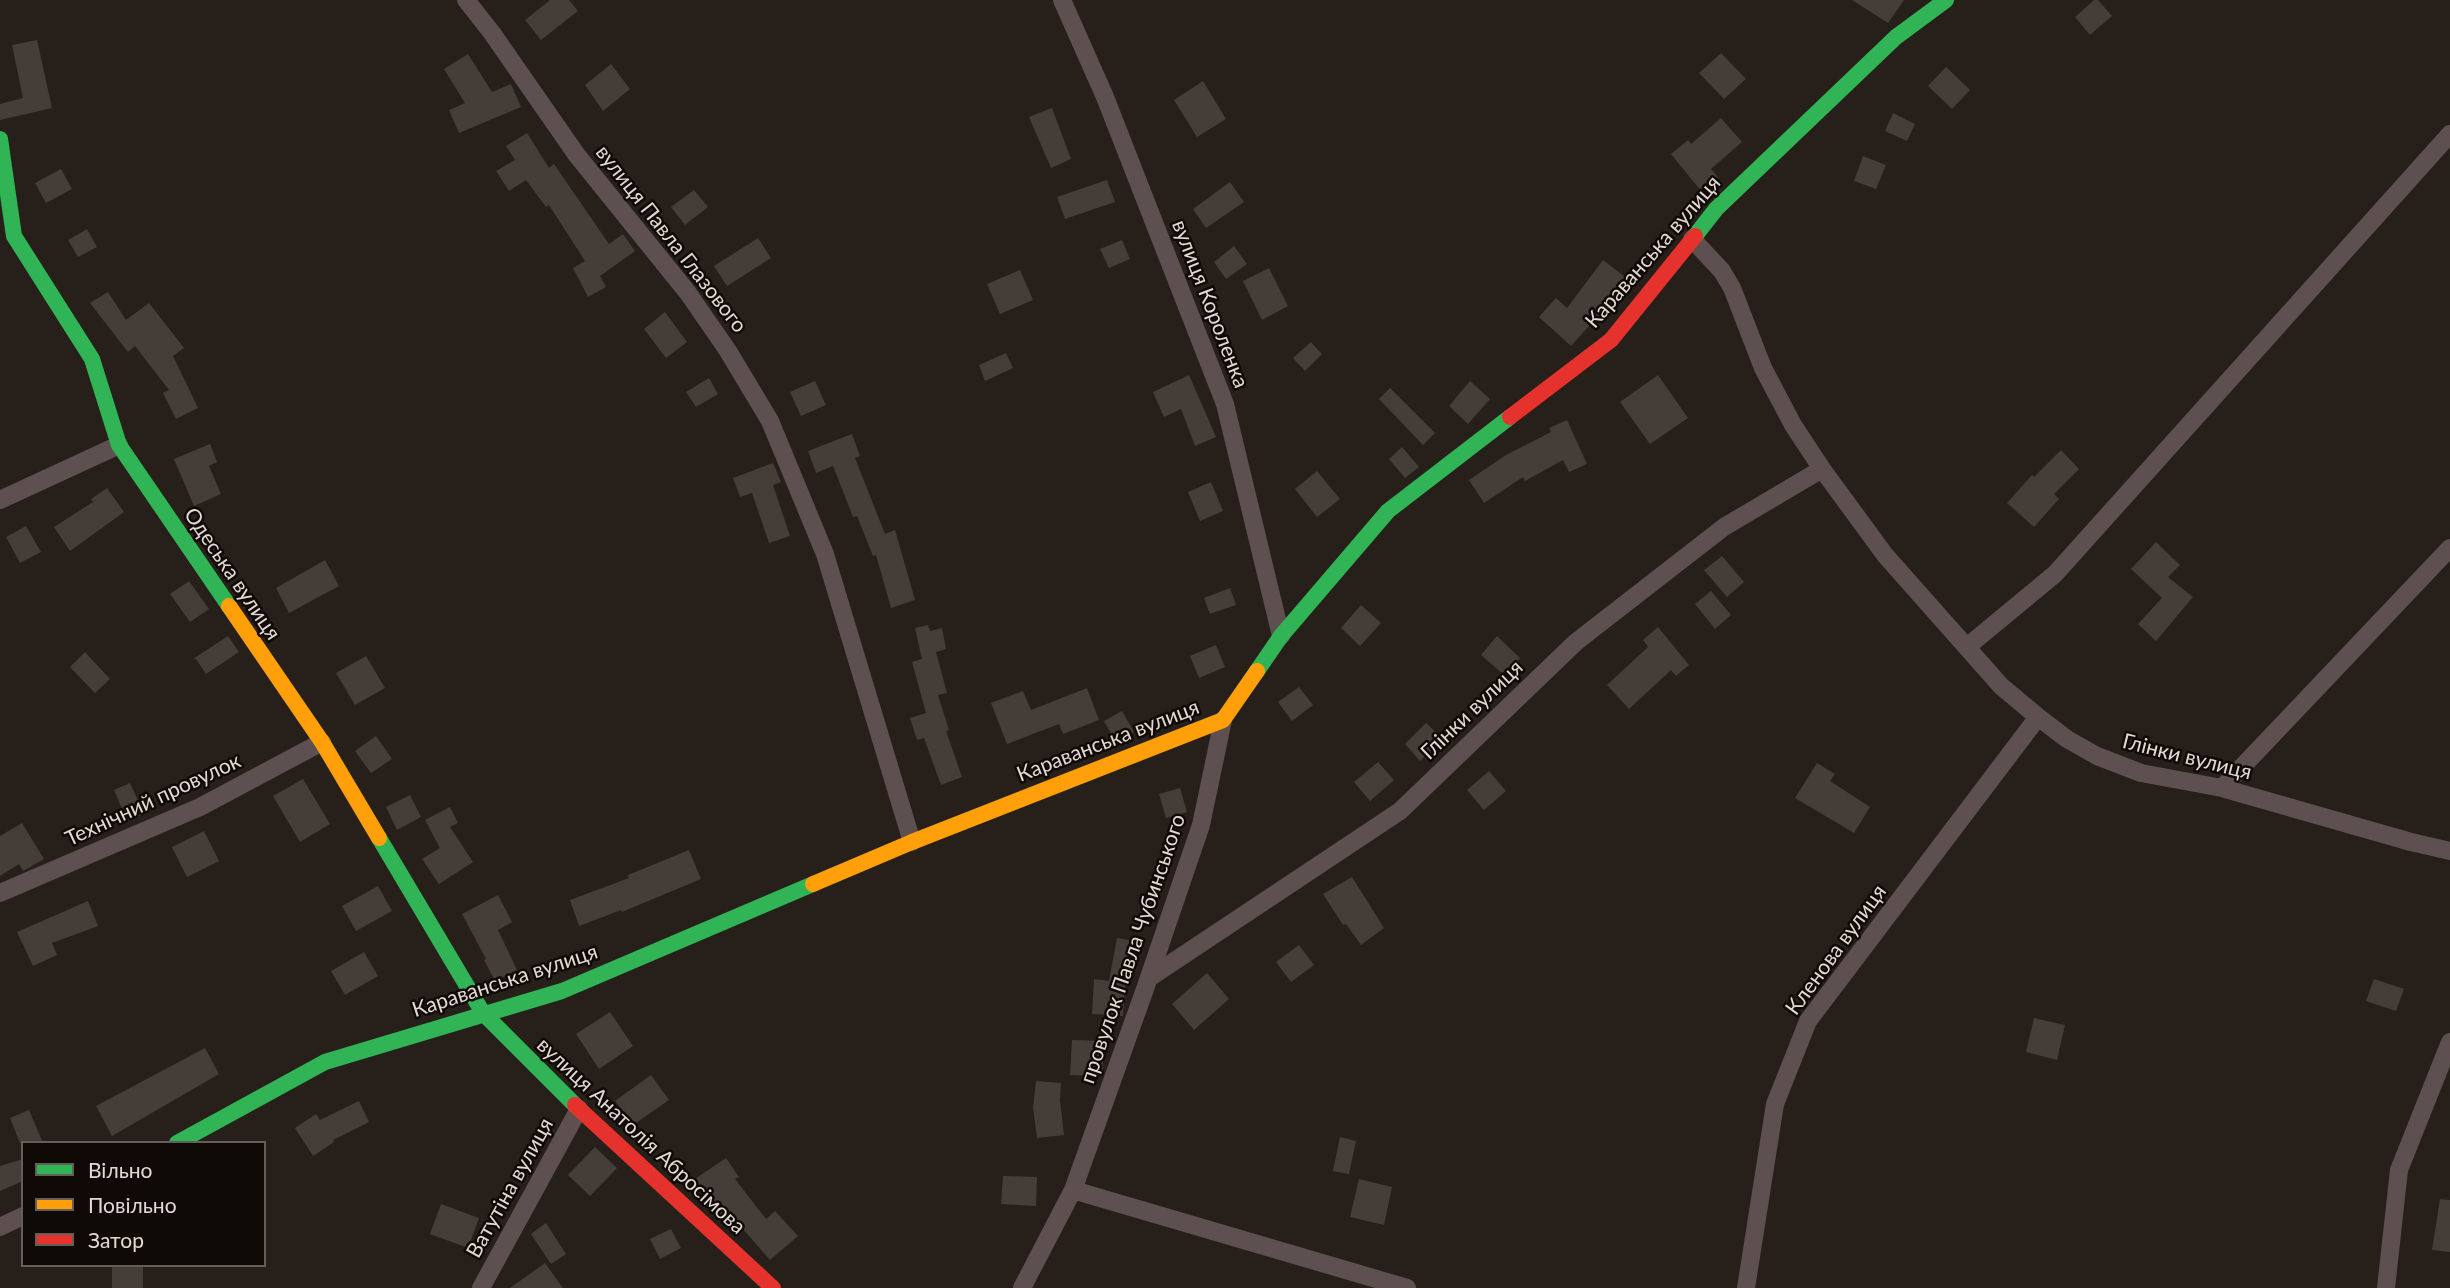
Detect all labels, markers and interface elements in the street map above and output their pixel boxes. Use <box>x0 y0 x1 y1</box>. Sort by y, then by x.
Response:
street label: вулиця Павла Глазового <box>590 140 752 338</box>
street label: Караванська вулиця <box>1580 171 1726 333</box>
street label: вулиця Короленка <box>1166 216 1254 392</box>
street label: Одеська вулиця <box>179 503 285 645</box>
street label: Глінки вулиця <box>1416 655 1528 765</box>
street label: Караванська вулиця <box>1013 695 1203 787</box>
street label: Глінки вулиця <box>2120 729 2254 785</box>
street label: Технічний провулок <box>61 748 245 852</box>
street label: провулок Павла Чубинського <box>1075 811 1191 1087</box>
street label: Кленова вулиця <box>1780 880 1892 1020</box>
street label: Караванська вулиця <box>409 939 601 1023</box>
street label: вулиця Анатолія Абросімова <box>531 1033 751 1239</box>
street label: Ватутіна вулиця <box>461 1114 559 1262</box>
legend <box>21 1141 266 1267</box>
text: Вільно <box>88 1157 152 1182</box>
text: Повільно <box>88 1192 177 1217</box>
text: Затор <box>88 1227 144 1252</box>

